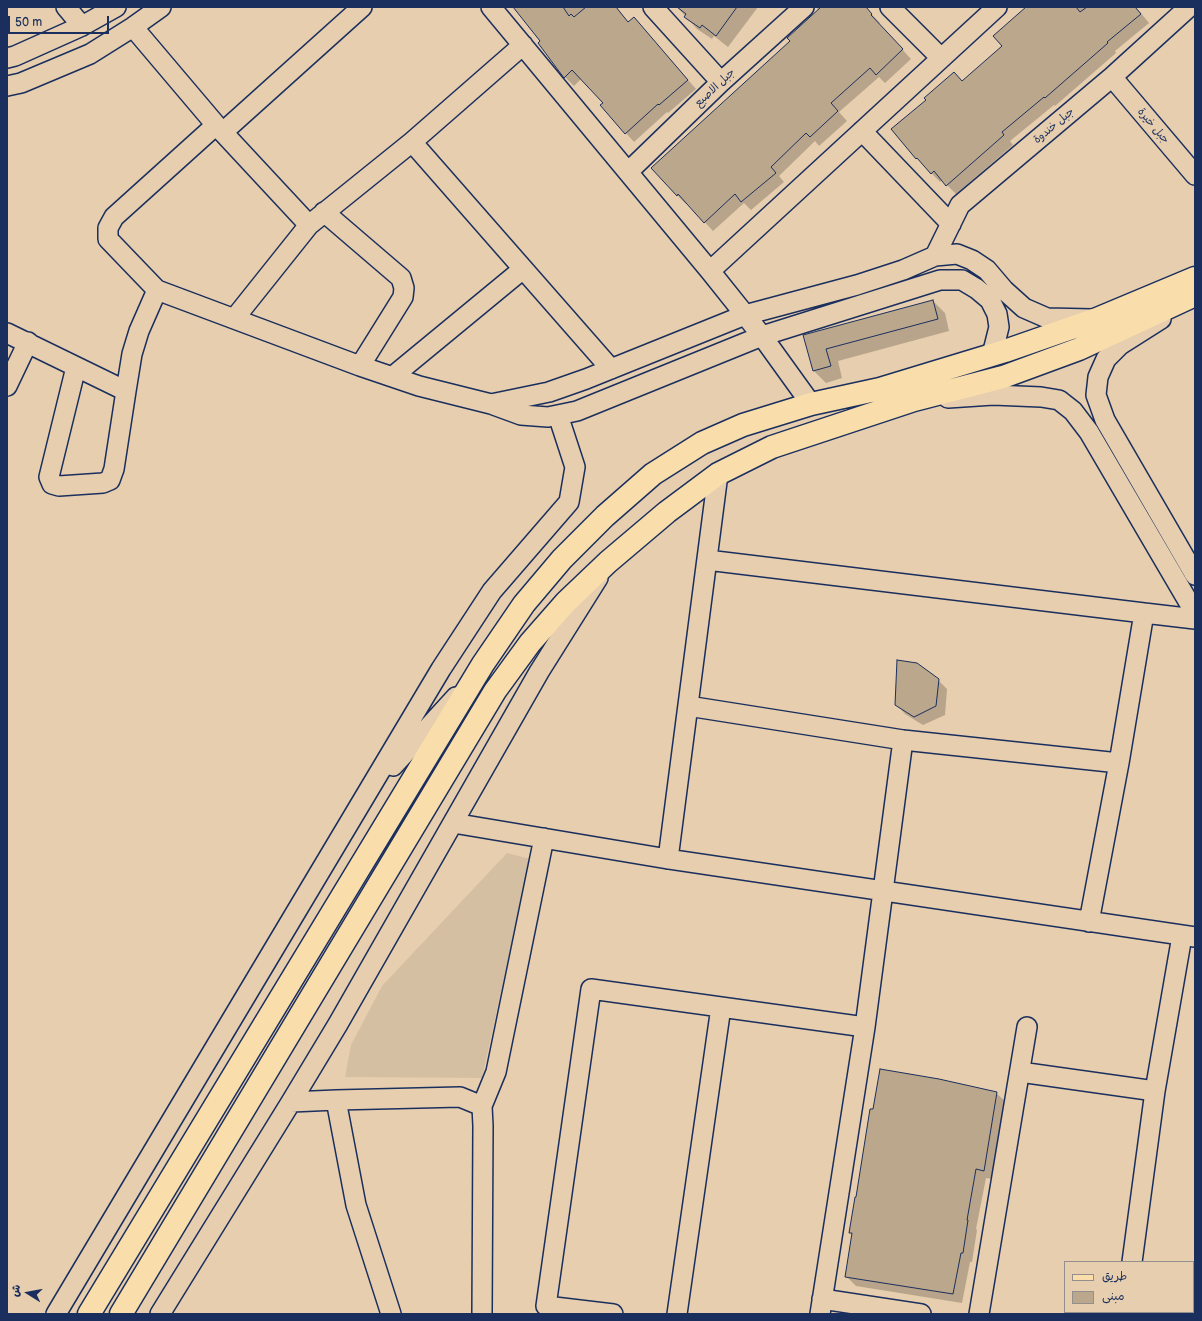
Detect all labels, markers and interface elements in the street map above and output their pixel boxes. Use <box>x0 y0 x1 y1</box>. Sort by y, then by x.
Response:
scale bar <box>10 8 111 34</box>
text: 50 m <box>15 15 42 30</box>
street label: جبل الاصبع <box>692 66 738 110</box>
street label: جبل خندوة <box>1031 105 1077 147</box>
street label: جبل خيرة <box>1134 105 1172 147</box>
legend <box>1064 1261 1194 1313</box>
text: طريق <box>1102 1269 1127 1284</box>
north arrow <box>8 1273 48 1313</box>
text: ش <box>8 1283 23 1298</box>
text: مبنى <box>1102 1289 1125 1304</box>

